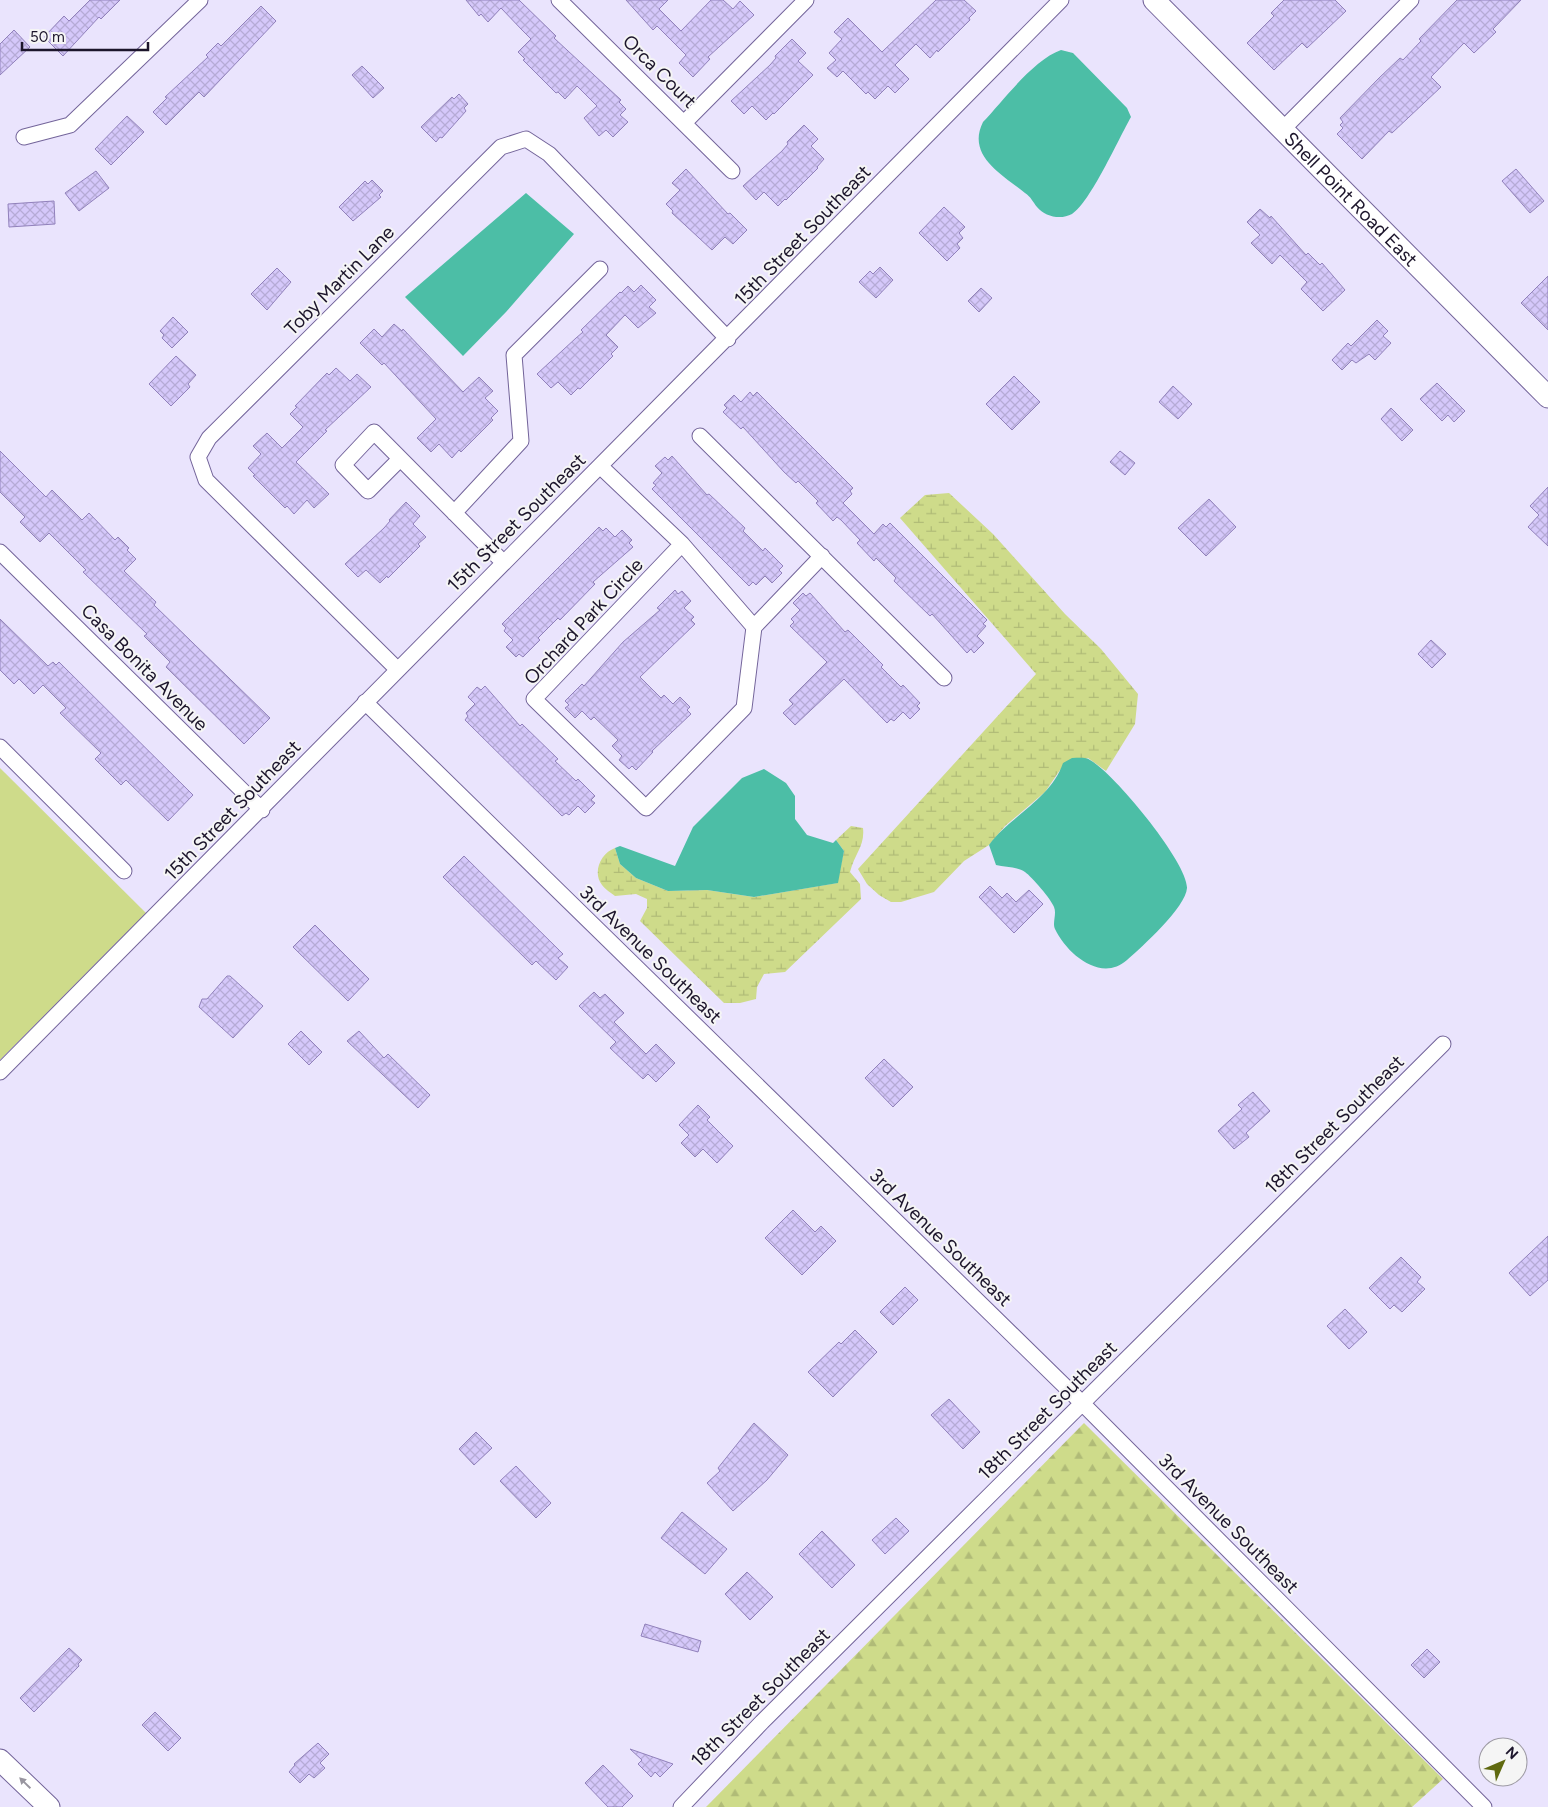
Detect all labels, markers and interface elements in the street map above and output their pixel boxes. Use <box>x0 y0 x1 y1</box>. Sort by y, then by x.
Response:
scale bar <box>22 20 149 52</box>
text: 50 m <box>30 28 65 46</box>
street label: Orca Court <box>618 30 701 113</box>
street label: Shell Point Road East <box>1279 127 1422 271</box>
street label: 15th Street Southeast <box>729 160 875 310</box>
street label: Toby Martin Lane <box>280 221 399 340</box>
street label: 15th Street Southeast <box>442 448 590 596</box>
street label: Orchard Park Circle <box>519 553 648 689</box>
street label: Casa Bonita Avenue <box>76 599 213 736</box>
street label: 15th Street Southeast <box>159 735 305 885</box>
street label: 3rd Avenue Southeast <box>575 881 727 1028</box>
street label: 18th Street Southeast <box>1260 1050 1409 1199</box>
street label: 3rd Avenue Southeast <box>865 1164 1017 1311</box>
street label: 18th Street Southeast <box>973 1336 1122 1485</box>
street label: 3rd Avenue Southeast <box>1154 1449 1303 1598</box>
street label: 18th Street Southeast <box>686 1623 835 1772</box>
north arrow <box>1478 1737 1528 1787</box>
text: N <box>1502 1743 1522 1763</box>
one-way arrow <box>19 1777 31 1789</box>

